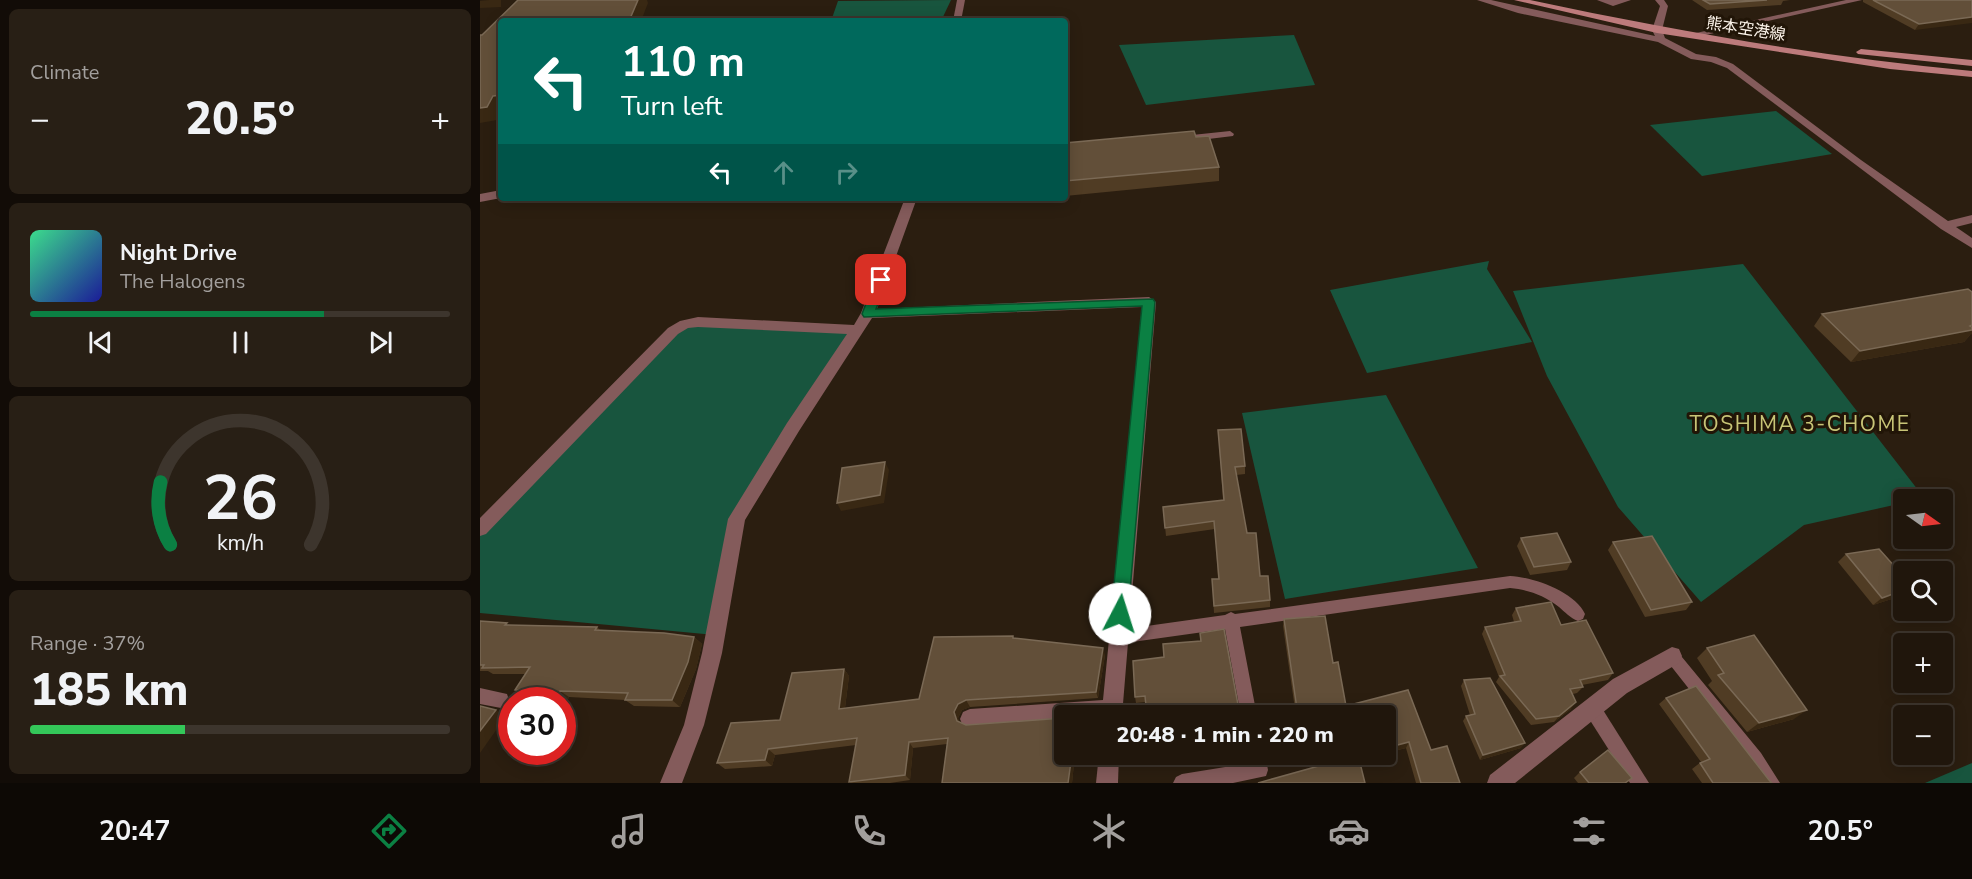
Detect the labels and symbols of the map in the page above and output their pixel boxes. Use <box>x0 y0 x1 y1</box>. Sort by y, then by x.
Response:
street label: 熊本空港線 <box>1705 12 1787 46</box>
pin <box>855 254 906 305</box>
district label: TOSHIMA 3-CHOME <box>1689 410 1911 438</box>
north arrow <box>1893 489 1953 549</box>
position arrow <box>1088 582 1152 646</box>
speed limit sign: 30 <box>498 687 576 765</box>

